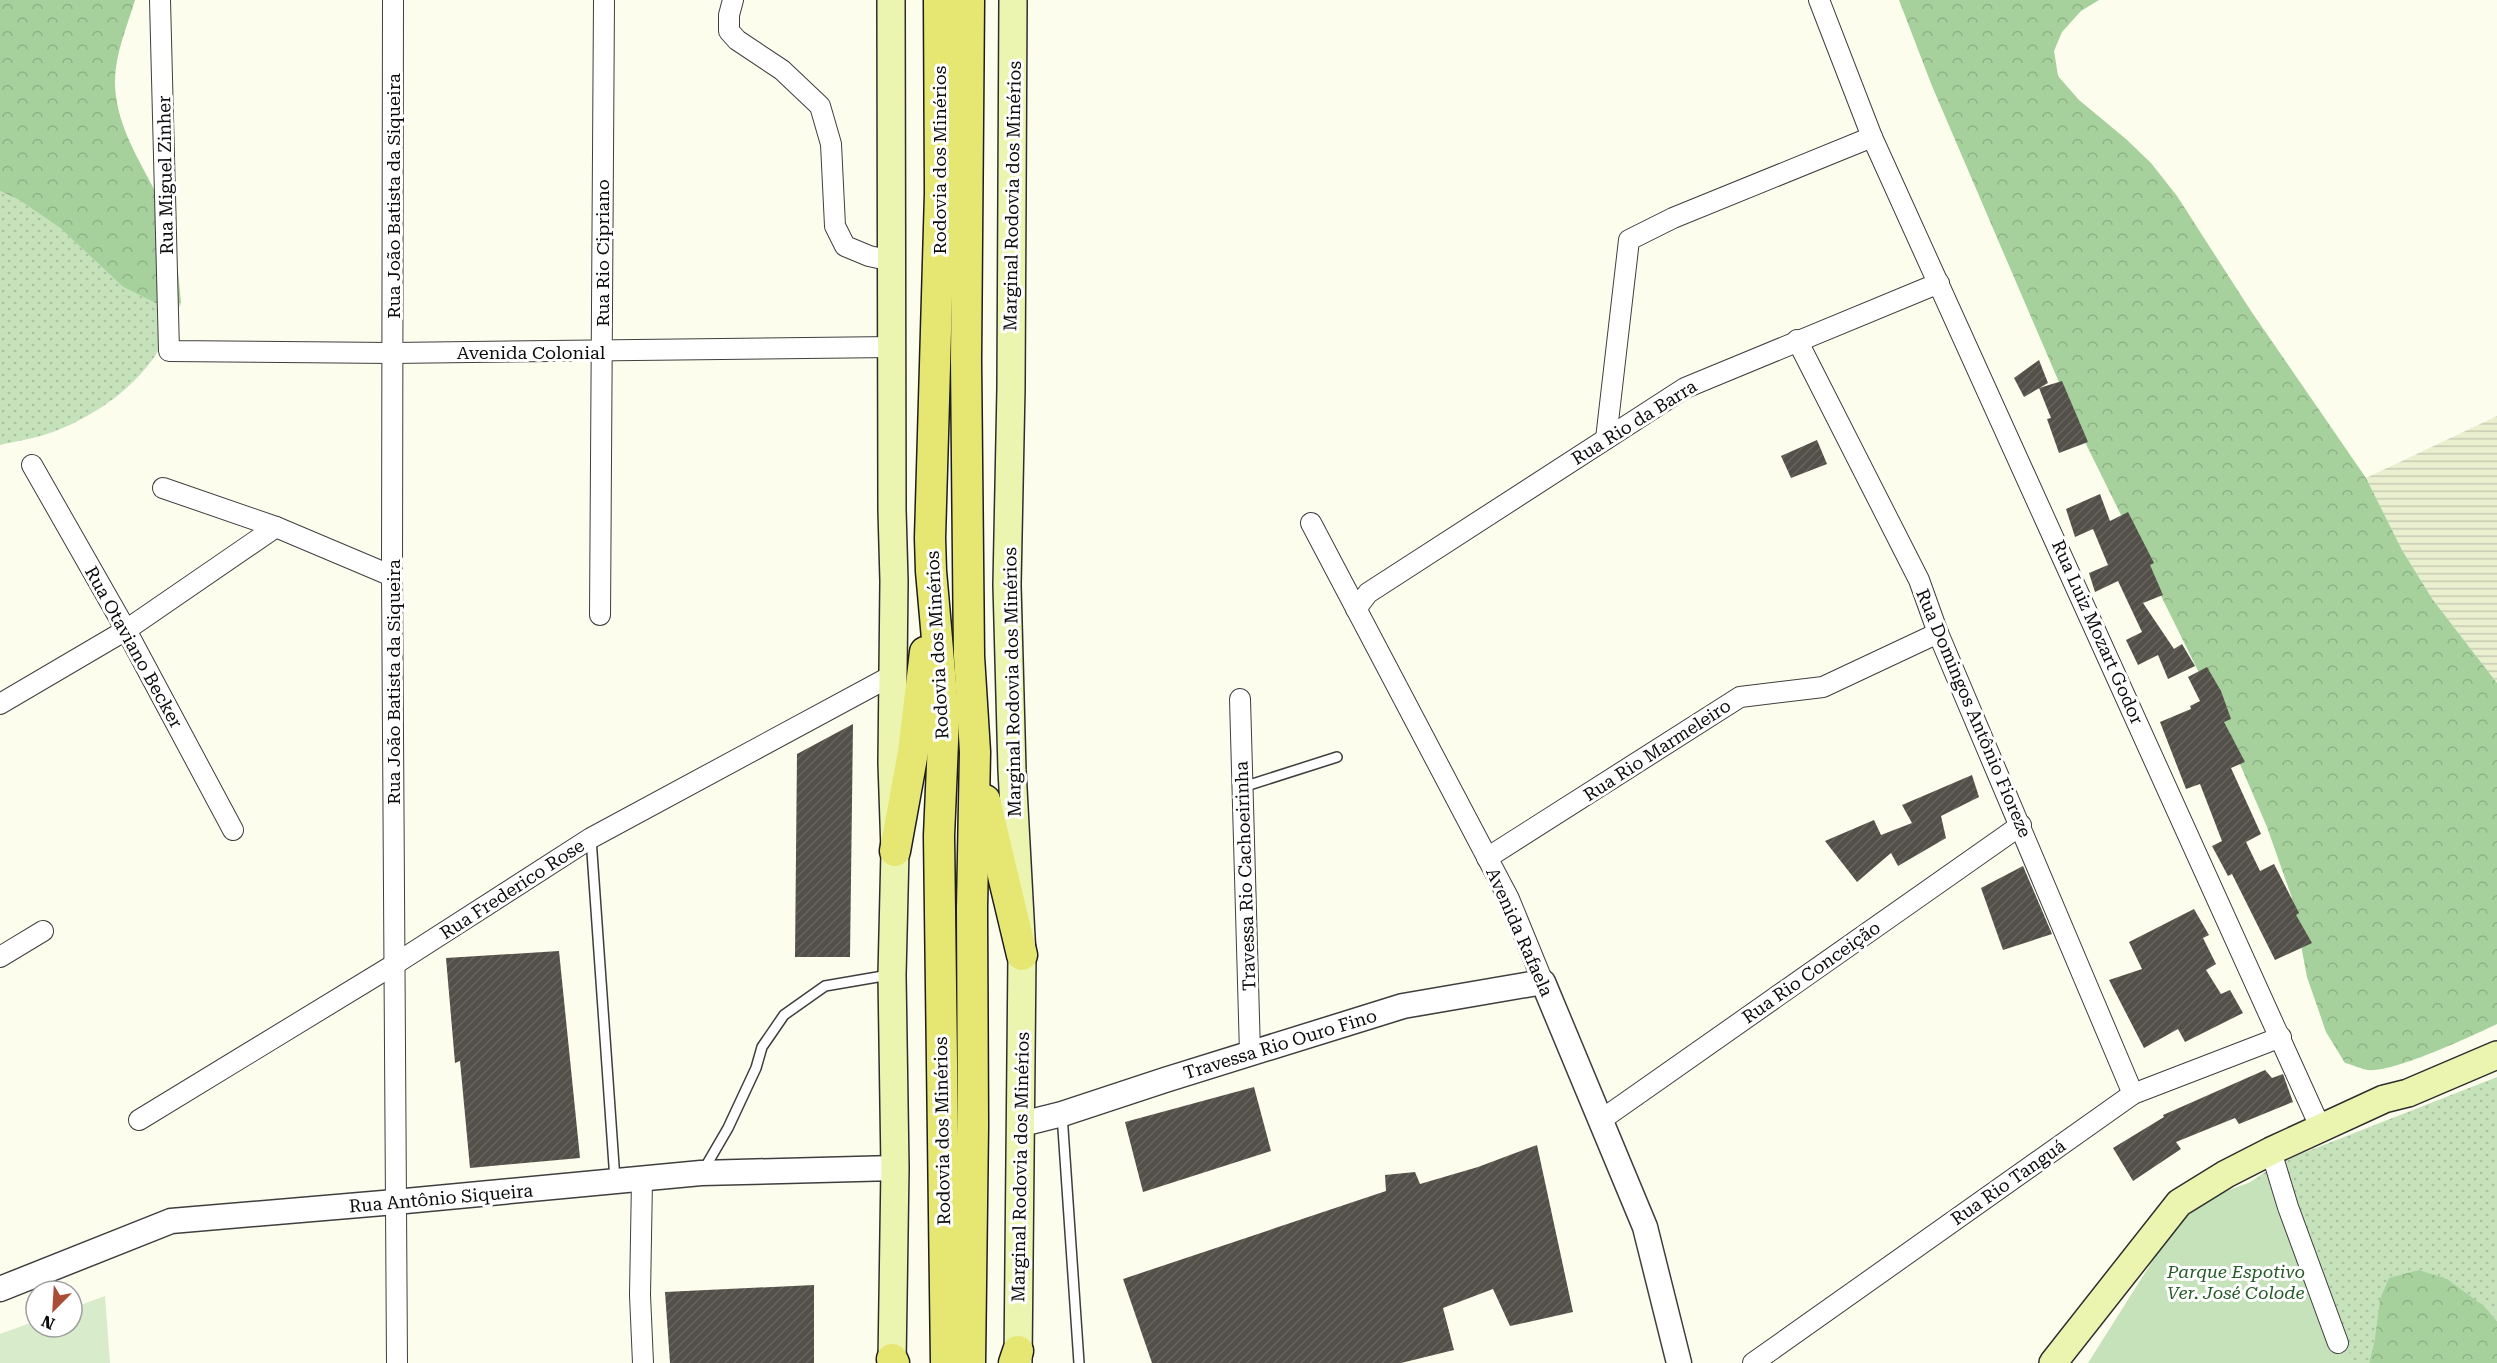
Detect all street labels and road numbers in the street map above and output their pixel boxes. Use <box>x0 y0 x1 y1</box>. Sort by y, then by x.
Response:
street label: Marginal Rodovia dos Minérios <box>999 61 1025 331</box>
street label: Rodovia dos Minérios <box>929 66 950 254</box>
street label: Rua João Batista da Siqueira <box>383 73 404 319</box>
street label: Rua Miguel Zinher <box>153 95 177 255</box>
street label: Rua Rio Cipriano <box>592 179 613 327</box>
street label: Avenida Colonial <box>457 342 606 363</box>
street label: Rua Rio da Barra <box>1568 375 1701 469</box>
street label: Rua Luiz Mozart Godor <box>2048 537 2148 727</box>
street label: Marginal Rodovia dos Minérios <box>999 547 1025 817</box>
street label: Rodovia dos Minérios <box>922 550 952 740</box>
street label: Rua João Batista da Siqueira <box>383 559 404 805</box>
street label: Rua Otaviano Becker <box>81 563 187 731</box>
street label: Rua Domingos Antônio Fioreze <box>1912 585 2036 841</box>
street label: Rua Rio Marmeleiro <box>1579 695 1735 805</box>
street label: Travessa Rio Cachoeirinha <box>1230 760 1260 991</box>
street label: Rua Frederico Rose <box>436 835 588 943</box>
street label: Avenida Rafaela <box>1482 864 1558 1000</box>
street label: Rua Rio Conceição <box>1738 916 1884 1028</box>
street label: Travessa Rio Ouro Fino <box>1181 1005 1379 1083</box>
street label: Marginal Rodovia dos Minérios <box>1007 1032 1033 1302</box>
street label: Rodovia dos Minérios <box>930 1036 954 1226</box>
street label: Rua Rio Tanguá <box>1947 1135 2070 1229</box>
street label: Rua Antônio Siqueira <box>348 1179 534 1217</box>

